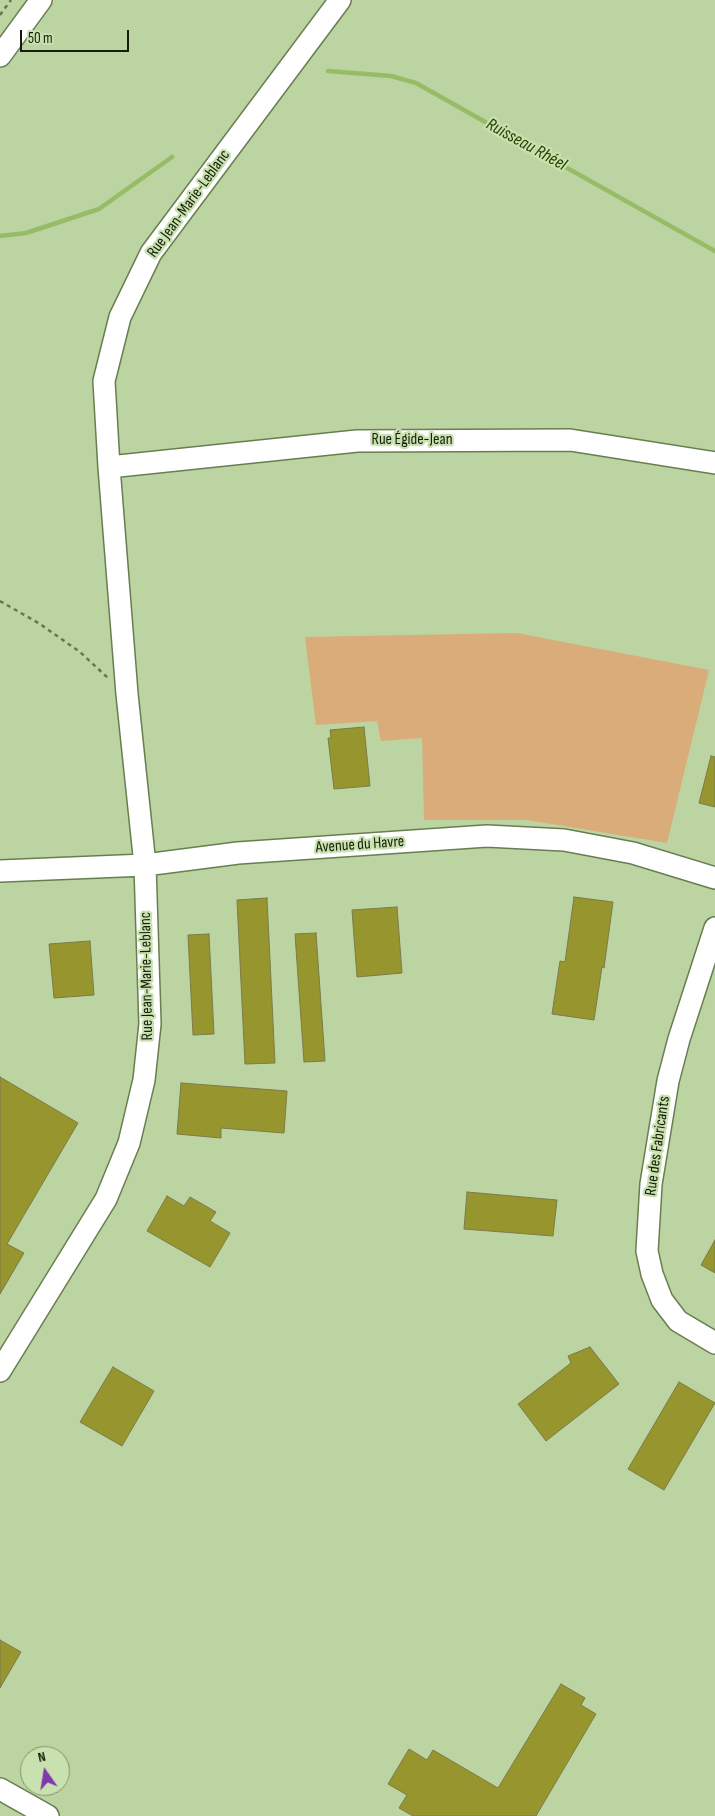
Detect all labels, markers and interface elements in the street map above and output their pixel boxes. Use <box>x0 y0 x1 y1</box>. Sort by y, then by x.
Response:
scale bar <box>22 20 131 52</box>
text: 50 m <box>28 29 53 48</box>
water label: Ruisseau Rhéel <box>482 114 570 176</box>
street label: Rue Jean-Marie-Leblanc <box>143 146 235 262</box>
street label: Rue Égide-Jean <box>372 430 452 450</box>
street label: Avenue du Havre <box>315 832 405 858</box>
street label: Rue Jean-Marie-Leblanc <box>136 912 158 1040</box>
street label: Rue des Fabricants <box>642 1095 674 1197</box>
north arrow <box>20 1746 70 1796</box>
text: N <box>36 1748 47 1766</box>

